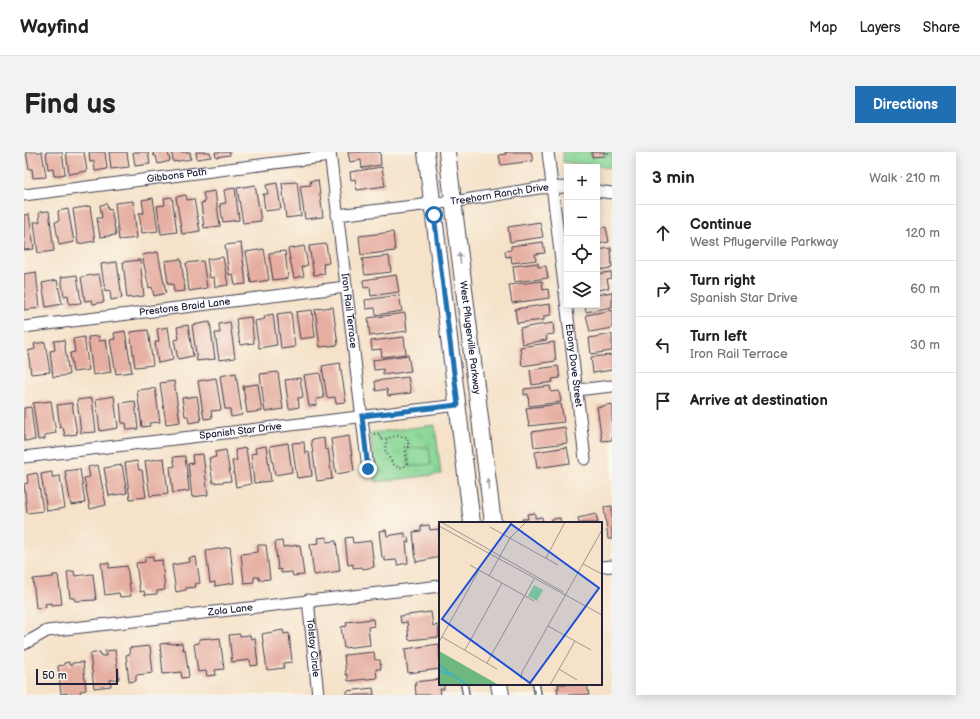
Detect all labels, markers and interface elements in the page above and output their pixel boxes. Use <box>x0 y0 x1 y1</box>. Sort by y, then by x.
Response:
text: Wayfind <box>20 16 89 39</box>
text: Map <box>809 19 837 36</box>
text: Layers <box>859 19 901 36</box>
text: Share <box>923 19 960 36</box>
button: Directions <box>855 86 956 123</box>
text: Find us <box>24 88 116 121</box>
map controls <box>564 164 600 308</box>
button: + <box>564 164 600 200</box>
street label: Gibbons Path <box>146 166 208 185</box>
text: 3 min <box>652 168 695 188</box>
text: Walk · 210 m <box>869 170 940 186</box>
street label: Treehorn Ranch Drive <box>450 182 549 208</box>
button: − <box>564 200 600 236</box>
route start <box>425 206 443 224</box>
text: Continue <box>690 215 752 234</box>
icon: ahead <box>652 222 674 244</box>
text: 120 m <box>905 225 940 241</box>
text: West Pflugerville Parkway <box>690 234 838 250</box>
button: locate <box>564 236 600 272</box>
one-way arrow <box>457 252 463 264</box>
text: Turn right <box>690 271 755 290</box>
button: layers <box>564 272 600 308</box>
street label: Iron Rail Terrace <box>339 273 359 349</box>
icon: right <box>652 278 674 300</box>
street label: West Pflugerville Parkway <box>457 280 483 396</box>
text: 60 m <box>910 281 940 297</box>
text: Spanish Star Drive <box>690 290 798 306</box>
street label: Prestons Braid Lane <box>138 295 231 319</box>
street label: Ebony Dove Street <box>563 323 585 408</box>
text: Turn left <box>690 327 747 346</box>
icon: left <box>652 334 674 356</box>
text: 30 m <box>910 337 940 353</box>
text: Iron Rail Terrace <box>690 346 788 362</box>
icon: arrive <box>652 390 674 412</box>
text: Arrive at destination <box>690 391 828 410</box>
street label: Spanish Star Drive <box>199 420 282 442</box>
route end <box>359 460 377 478</box>
one-way arrow <box>485 478 491 490</box>
inset map <box>439 522 602 685</box>
street label: Zola Lane <box>206 601 254 619</box>
street label: Tolstoy Circle <box>304 618 322 678</box>
scale bar <box>36 667 118 686</box>
text: 50 m <box>42 669 67 682</box>

